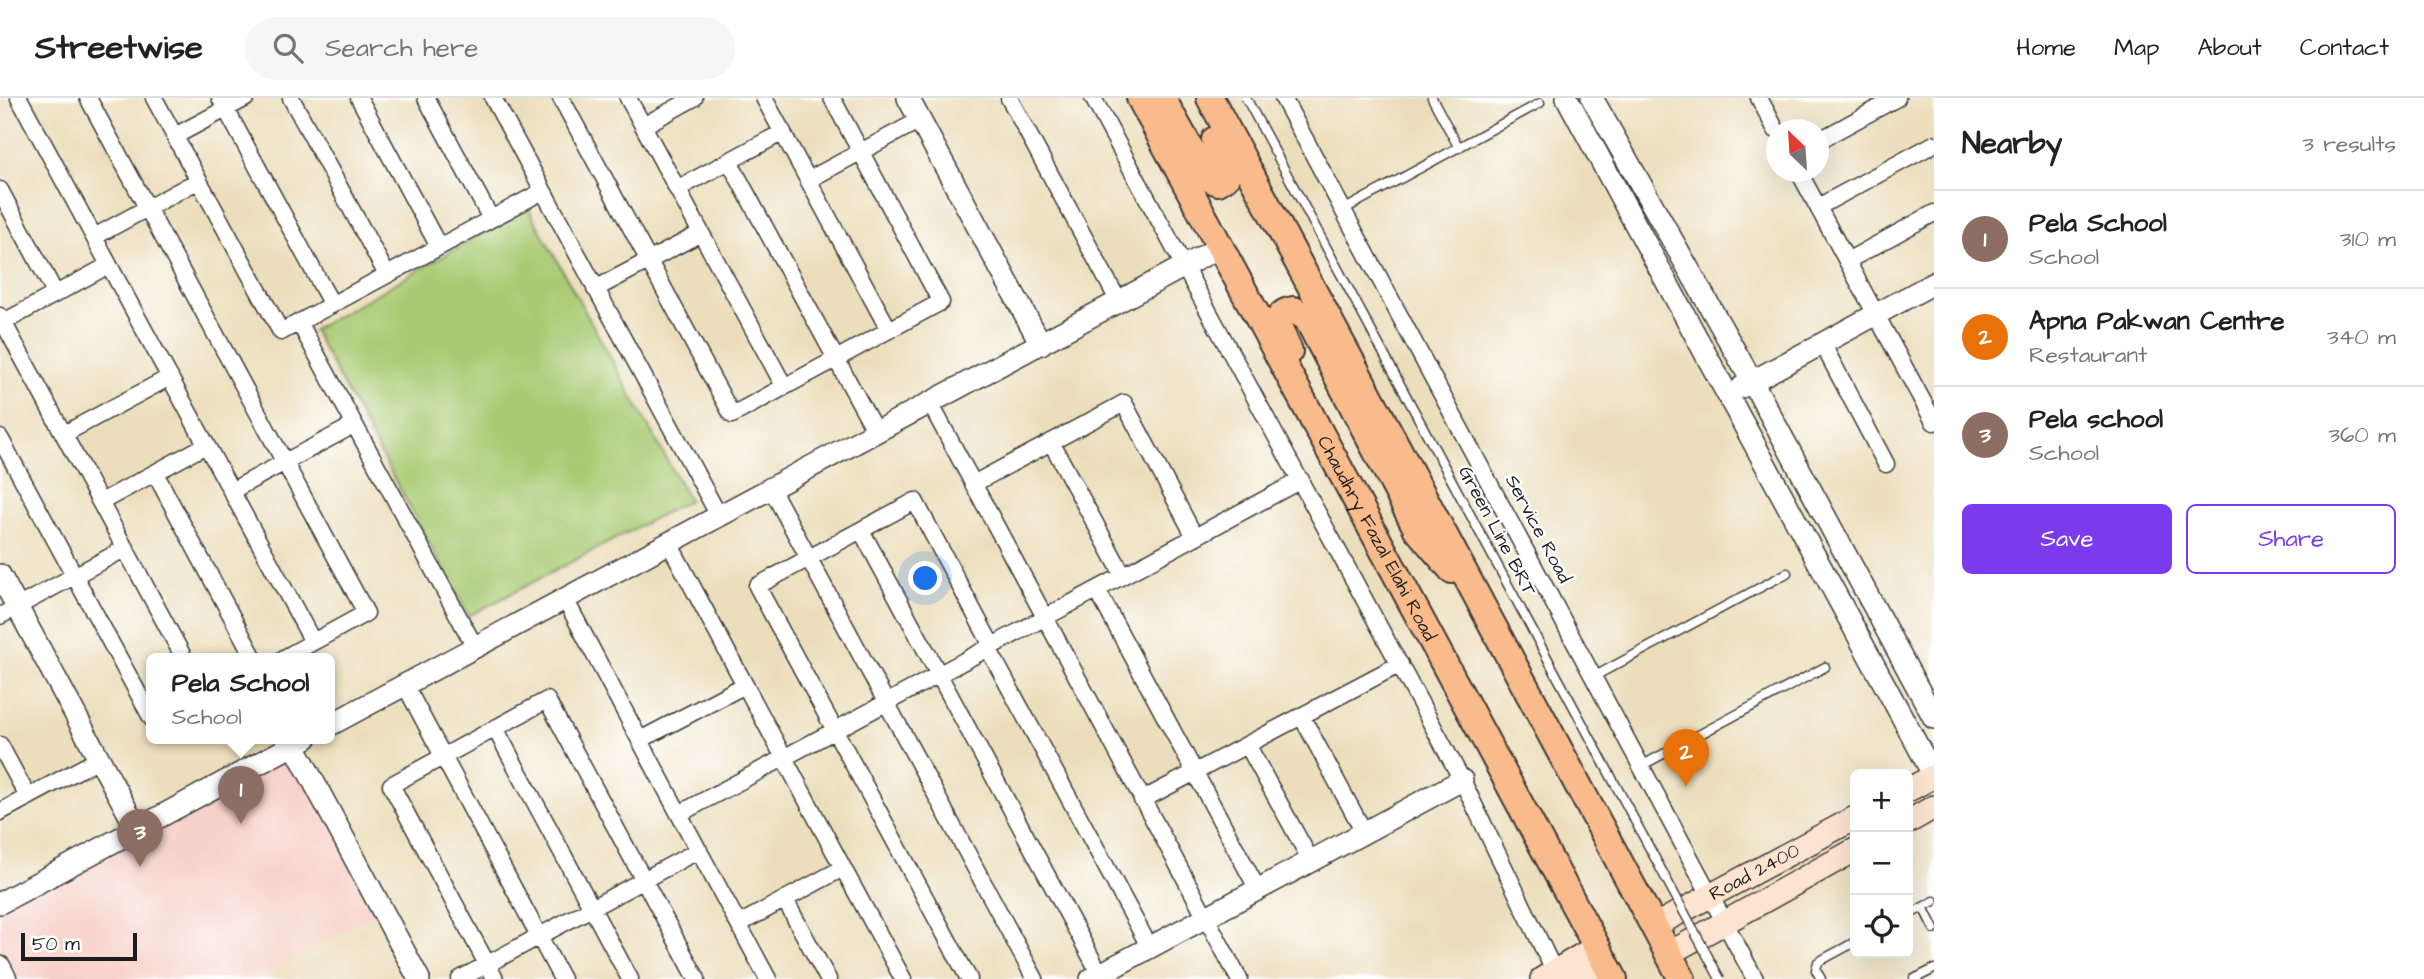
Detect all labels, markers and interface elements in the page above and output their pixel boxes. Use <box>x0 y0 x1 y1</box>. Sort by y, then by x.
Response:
search box <box>245 17 735 80</box>
text: Streetwise <box>35 25 203 71</box>
icon: search <box>269 29 307 67</box>
text: Search here <box>325 30 478 66</box>
text: Home <box>2016 31 2076 65</box>
text: Map <box>2114 31 2159 65</box>
text: About <box>2197 31 2262 65</box>
text: Contact <box>2300 31 2389 65</box>
north arrow <box>1766 119 1829 182</box>
text: Nearby <box>1962 123 2062 165</box>
text: 3 results <box>2302 128 2396 160</box>
text: Pela School <box>2029 205 2167 241</box>
text: 1 <box>1984 223 1986 255</box>
text: 310 m <box>2340 223 2396 255</box>
text: School <box>2029 241 2099 273</box>
text: Apna Pakwan Centre <box>2029 303 2285 339</box>
text: 2 <box>1978 321 1992 353</box>
text: 340 m <box>2327 321 2396 353</box>
text: Restaurant <box>2029 339 2147 371</box>
text: Pela school <box>2029 401 2163 437</box>
text: 3 <box>1979 419 1991 451</box>
text: 360 m <box>2328 419 2396 451</box>
street label: Chaudhry Fazal Elahi Road <box>1311 431 1443 646</box>
text: School <box>2029 437 2099 469</box>
street label: Green Line BRT <box>1451 461 1543 601</box>
street label: Service Road <box>1498 470 1578 588</box>
button: Save <box>1962 504 2172 574</box>
button: Share <box>2186 504 2396 574</box>
your location <box>908 561 942 595</box>
popup <box>146 653 335 744</box>
text: Pela School <box>172 665 309 701</box>
text: School <box>172 701 242 733</box>
pin: 2 <box>1663 729 1709 787</box>
pin: 1 <box>218 766 264 824</box>
map controls <box>1850 769 1913 958</box>
button: + <box>1850 769 1913 832</box>
pin: 3 <box>117 809 163 867</box>
button: − <box>1850 832 1913 895</box>
street label: Road 2400 <box>1704 837 1804 907</box>
button: locate <box>1850 895 1913 958</box>
scale bar <box>21 930 136 962</box>
text: 50 m <box>32 931 80 958</box>

